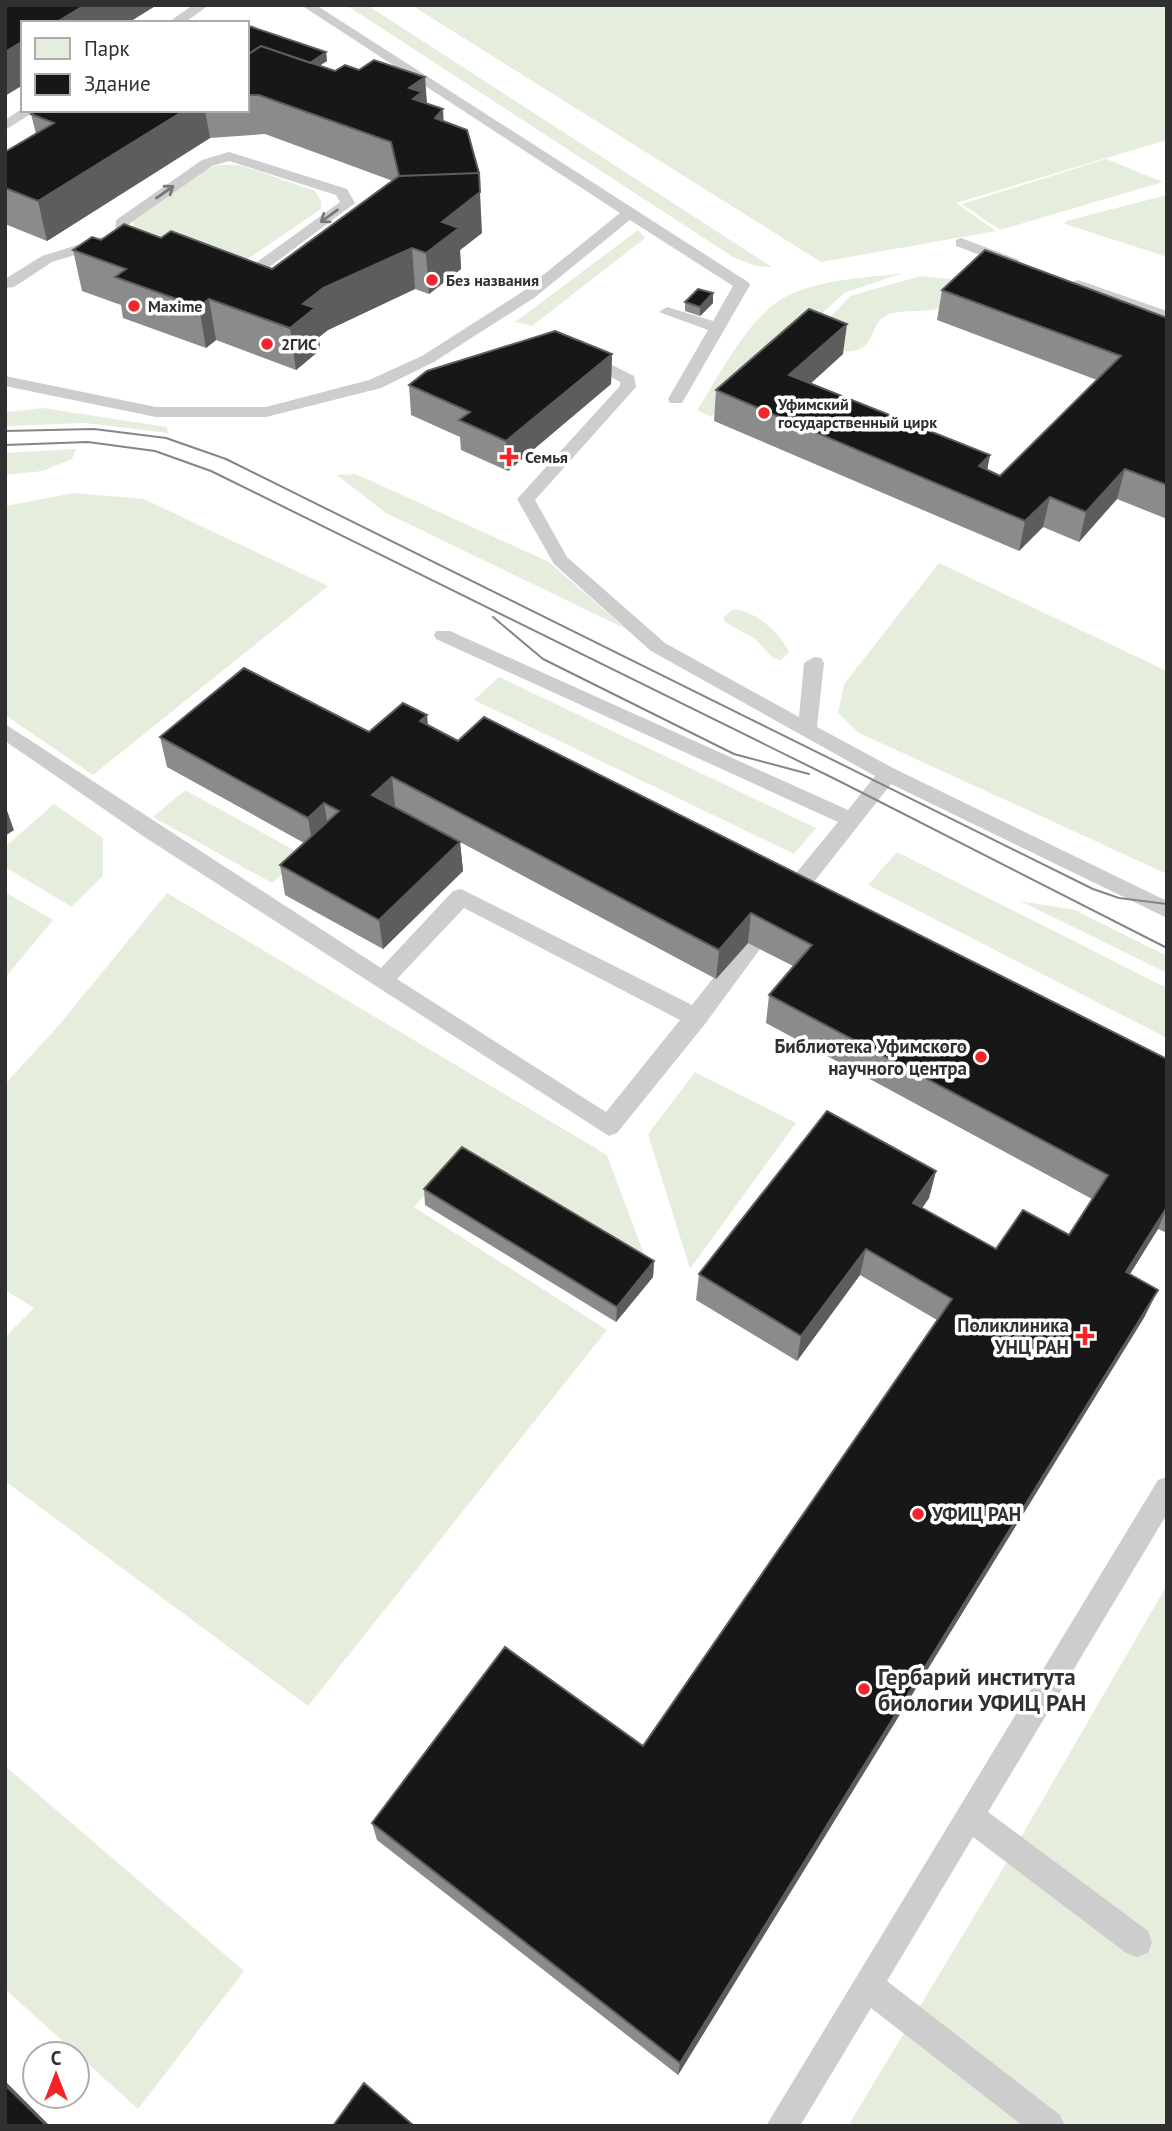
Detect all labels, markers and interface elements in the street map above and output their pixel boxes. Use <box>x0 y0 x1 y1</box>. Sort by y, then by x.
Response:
legend <box>21 21 248 112</box>
text: Парк <box>84 35 130 62</box>
text: Здание <box>84 70 151 97</box>
one-way arrow <box>155 185 174 199</box>
one-way arrow <box>320 208 339 223</box>
place label: Без названия <box>446 270 539 290</box>
marker: Без названия <box>424 272 440 288</box>
place label: Maxime <box>148 296 202 316</box>
marker: Maxime <box>126 298 142 314</box>
place label: 2ГИС <box>281 334 317 354</box>
marker: 2ГИС <box>259 336 275 352</box>
place label: Уфимский государственный цирк <box>777 394 937 432</box>
marker: Уфимский государственный цирк <box>756 405 772 421</box>
marker: Семья <box>499 447 519 467</box>
place label: Семья <box>525 447 568 467</box>
place label: Библиотека Уфимского научного центра <box>775 1034 967 1080</box>
marker: Библиотека Уфимского научного центра <box>973 1049 989 1065</box>
place label: Поликлиника УНЦ РАН <box>957 1313 1069 1359</box>
marker: Поликлиника УНЦ РАН <box>1075 1326 1095 1346</box>
place label: УФИЦ РАН <box>931 1502 1021 1526</box>
marker: УФИЦ РАН <box>910 1506 926 1522</box>
place label: Гербарий института биологии УФИЦ РАН <box>878 1662 1086 1717</box>
marker: Гербарий института биологии УФИЦ РАН <box>856 1681 872 1697</box>
north arrow <box>21 2040 91 2110</box>
text: С <box>51 2046 62 2070</box>

